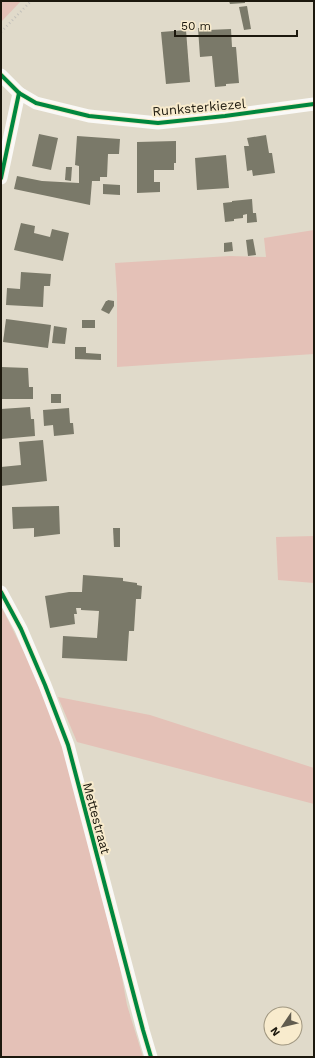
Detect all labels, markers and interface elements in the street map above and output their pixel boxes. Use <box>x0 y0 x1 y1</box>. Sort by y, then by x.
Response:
scale bar <box>175 12 297 38</box>
text: 50 m <box>181 19 211 33</box>
street label: Runksterkiezel <box>152 96 246 119</box>
street label: Mettestraat <box>80 781 113 856</box>
north arrow <box>263 1006 303 1046</box>
text: N <box>268 1024 283 1039</box>

